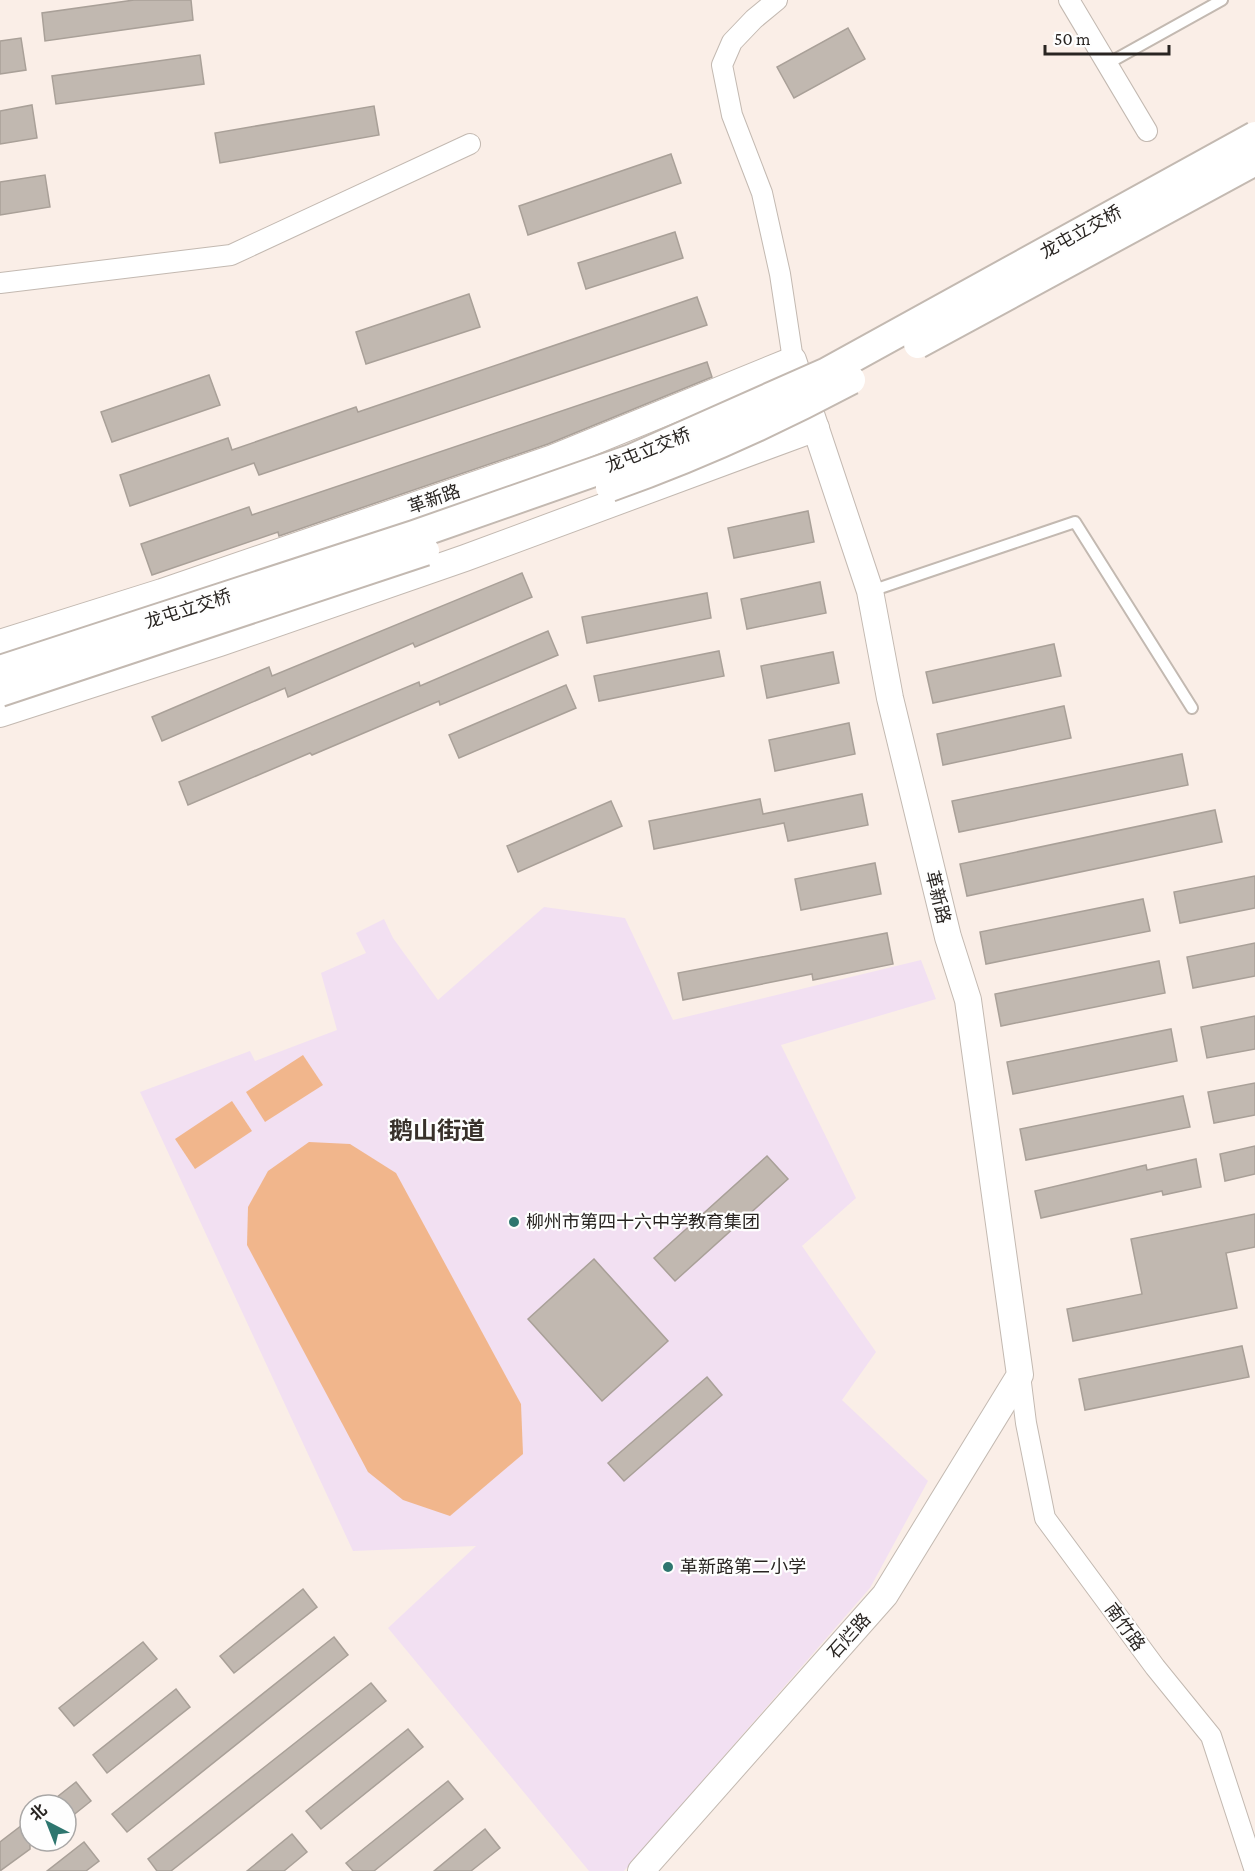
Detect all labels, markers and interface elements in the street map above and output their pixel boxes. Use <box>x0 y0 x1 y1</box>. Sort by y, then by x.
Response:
scale bar <box>1045 18 1170 56</box>
text: 50 m <box>1054 29 1091 49</box>
street label: 龙屯立交桥 <box>1037 201 1125 263</box>
street label: 龙屯立交桥 <box>603 424 693 476</box>
street label: 革新路 <box>405 481 463 517</box>
street label: 龙屯立交桥 <box>142 586 234 632</box>
street label: 革新路 <box>922 868 954 926</box>
district label: 鹅山街道 <box>389 1117 485 1144</box>
place label: 柳州市第四十六中学教育集团 <box>526 1212 760 1232</box>
marker: 柳州市第四十六中学教育集团 <box>507 1215 521 1229</box>
place label: 革新路第二小学 <box>680 1557 806 1577</box>
marker: 革新路第二小学 <box>661 1560 675 1574</box>
street label: 南竹路 <box>1101 1599 1149 1655</box>
street label: 石烂路 <box>824 1609 874 1663</box>
north arrow <box>18 1793 78 1853</box>
text: 北 <box>27 1801 50 1824</box>

